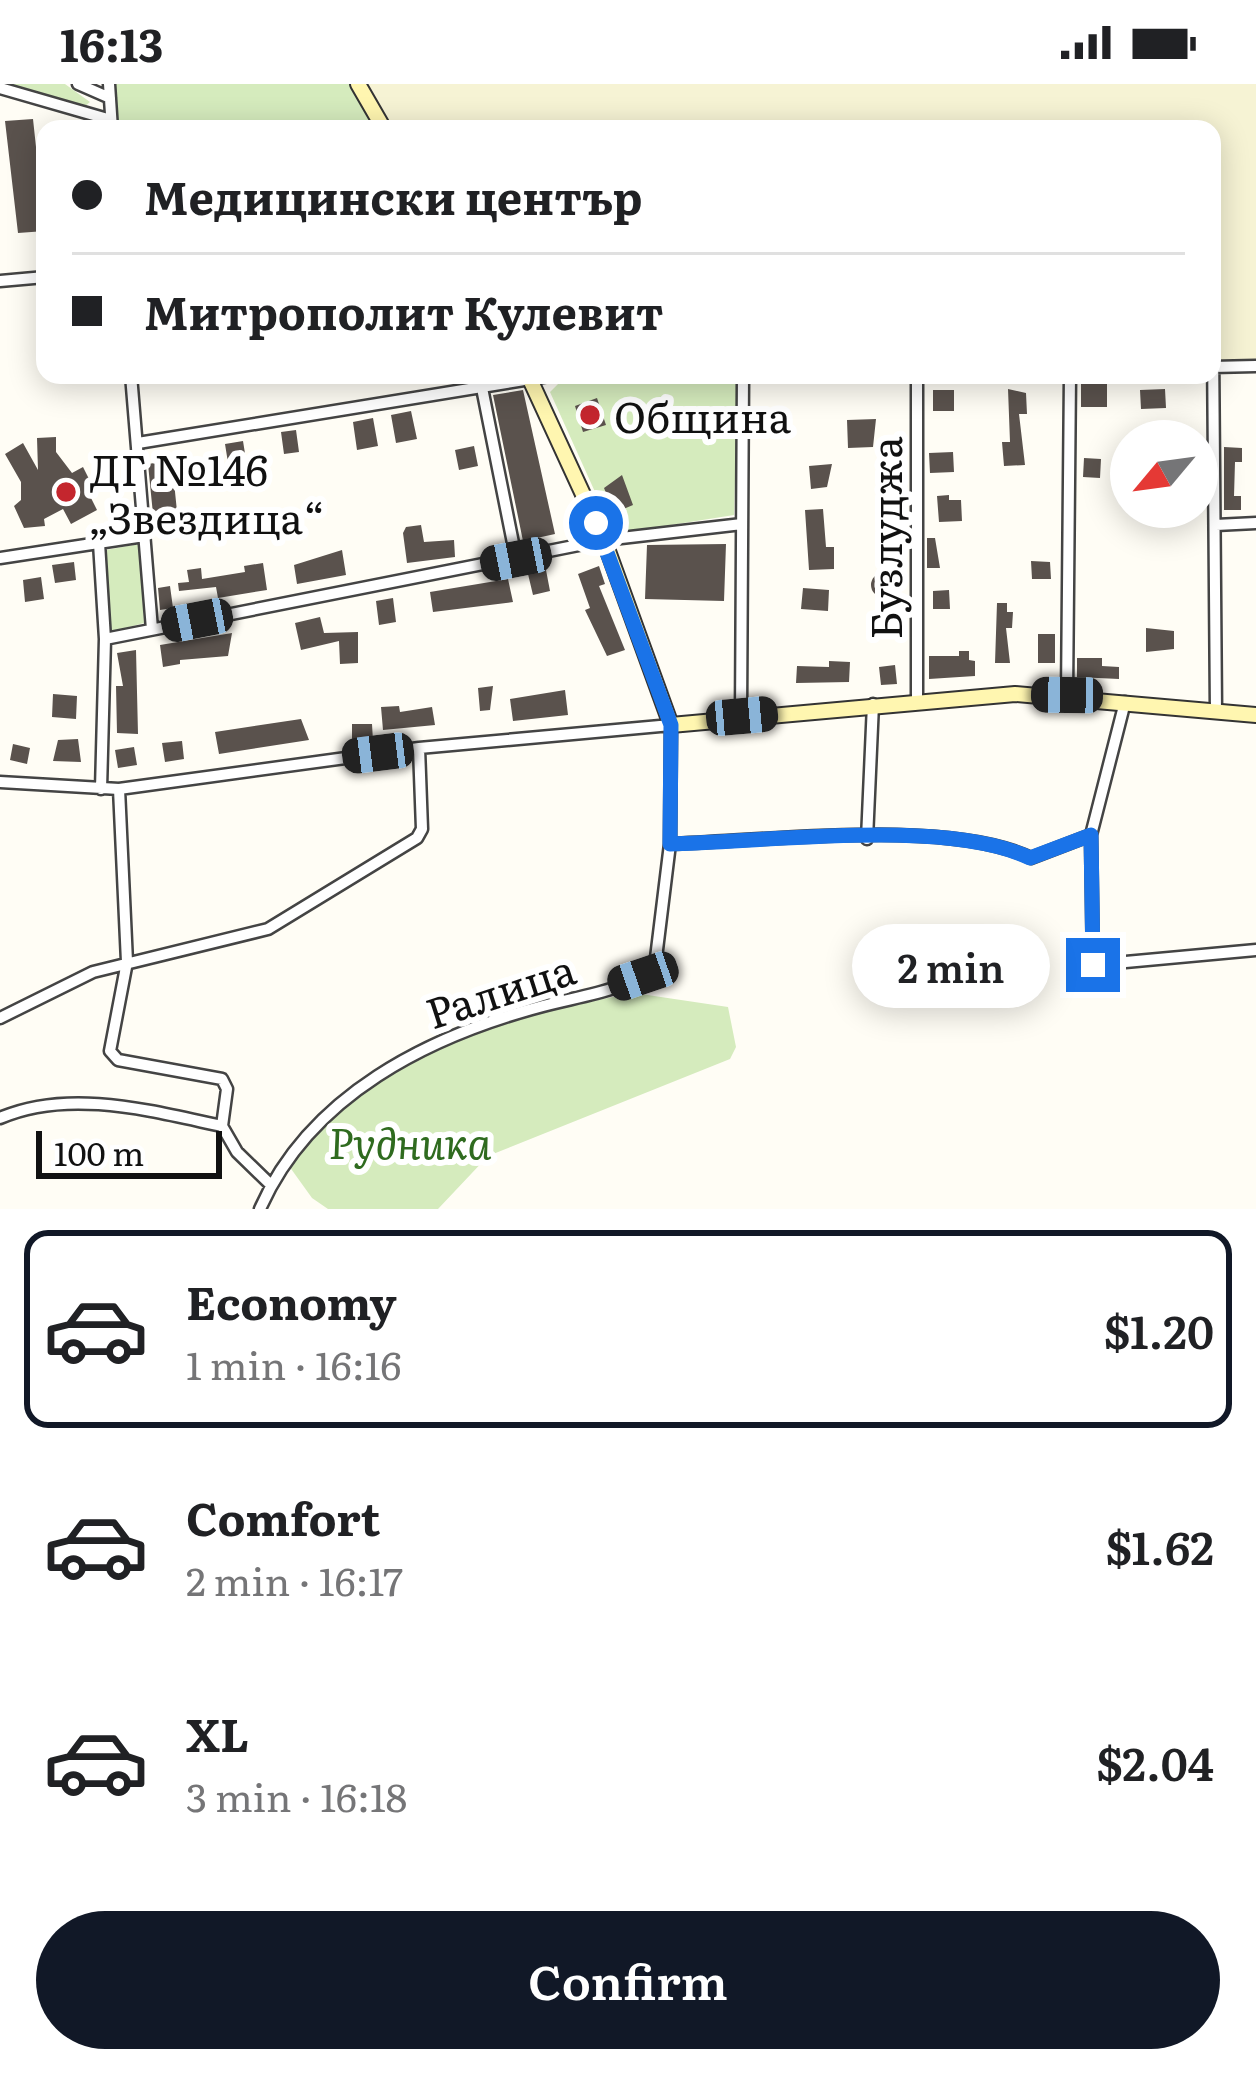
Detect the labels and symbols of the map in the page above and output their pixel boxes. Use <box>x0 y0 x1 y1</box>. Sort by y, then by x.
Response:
place label: Община <box>614 384 791 446</box>
marker: Община <box>577 402 603 428</box>
north arrow <box>1110 420 1218 528</box>
street label: Бузлуджа <box>853 436 915 640</box>
place label: ДГ №146 „Звездица“ <box>90 437 325 547</box>
marker: ДГ №146 „Звездица“ <box>53 479 79 505</box>
route start <box>569 496 623 550</box>
car <box>477 534 555 584</box>
car <box>158 595 236 645</box>
car <box>1031 676 1103 714</box>
car <box>705 695 779 737</box>
car <box>340 731 416 775</box>
callout: 2 min <box>853 923 1051 1007</box>
street label: Ралица <box>417 936 583 1042</box>
route end <box>1066 938 1120 992</box>
car <box>603 947 683 1005</box>
park label: Рудника <box>329 1110 491 1172</box>
scale bar <box>36 1125 222 1178</box>

